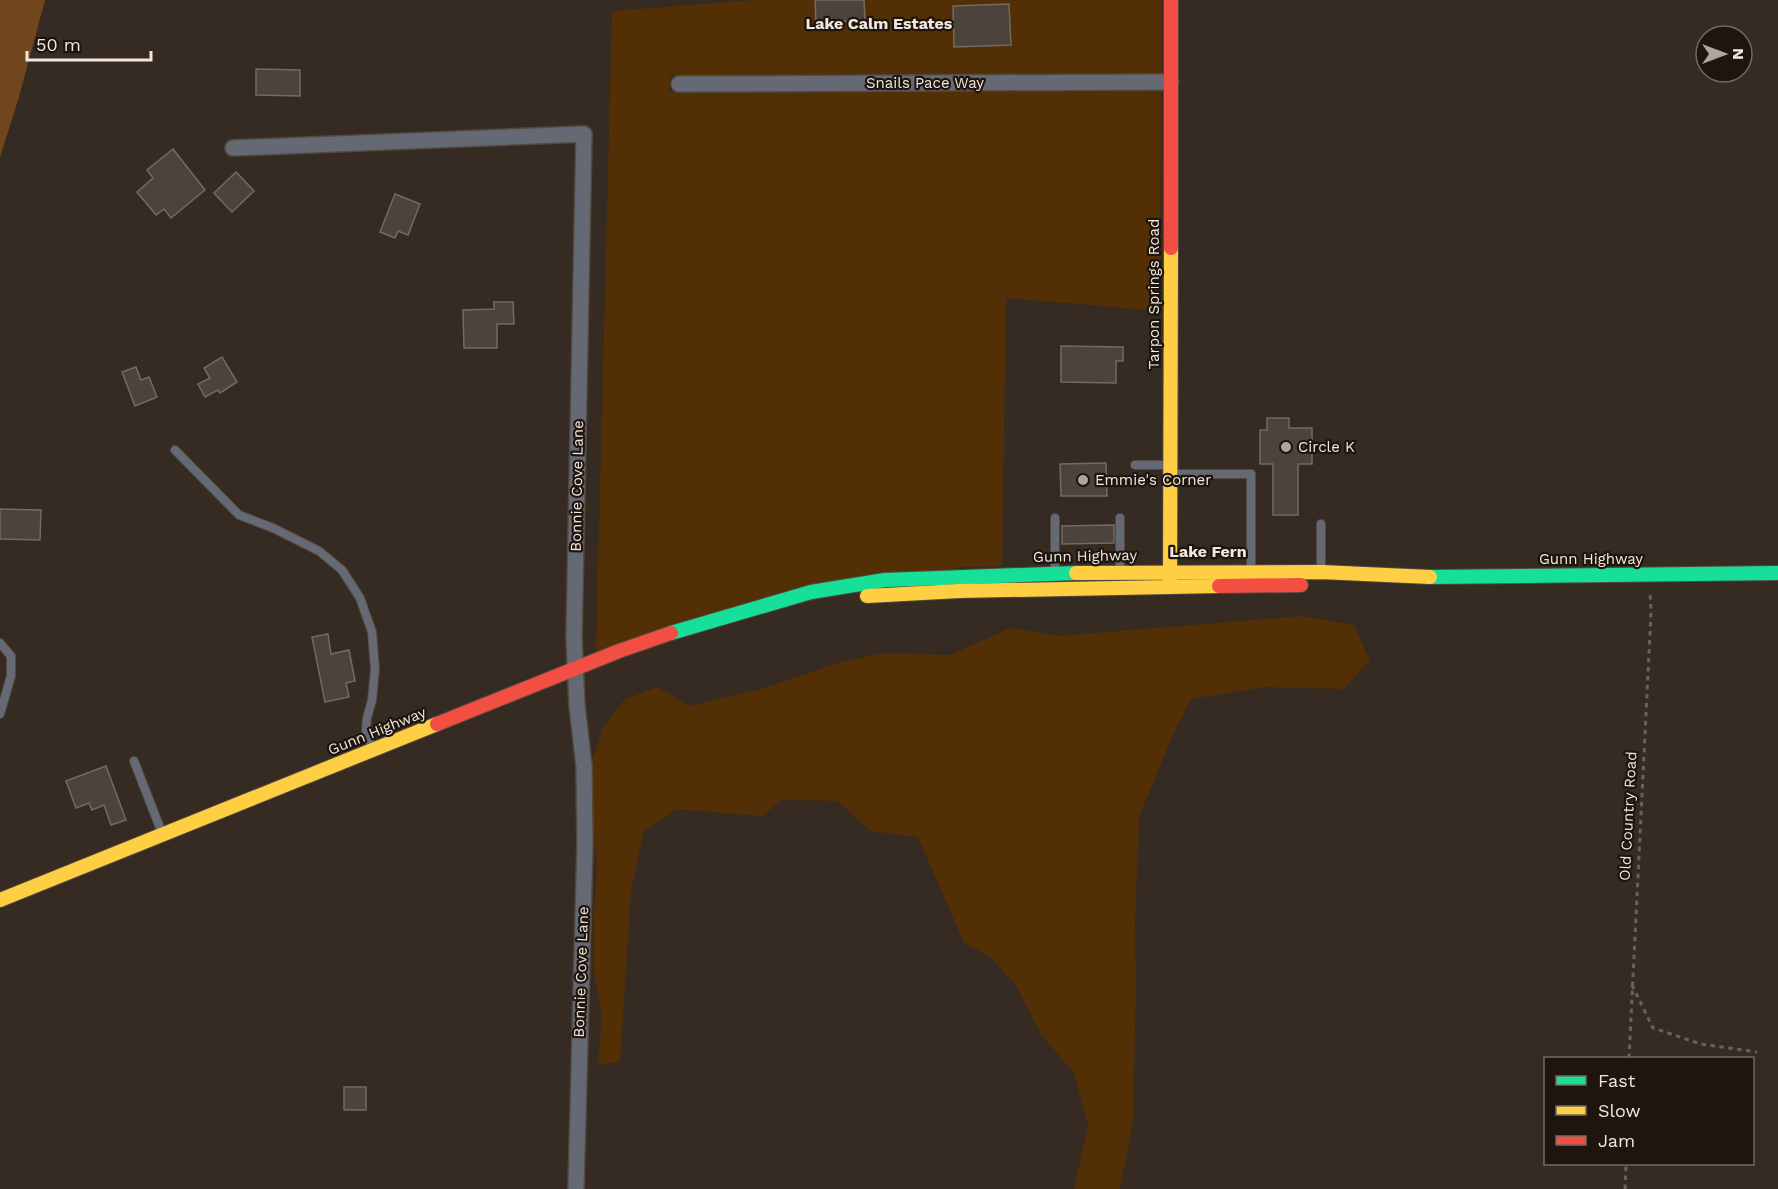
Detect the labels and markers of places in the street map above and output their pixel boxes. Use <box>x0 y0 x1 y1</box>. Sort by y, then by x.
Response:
place label: Circle K <box>1298 438 1355 456</box>
marker: Circle K <box>1279 440 1293 454</box>
place label: Emmie's Corner <box>1095 471 1211 489</box>
marker: Emmie's Corner <box>1076 473 1090 487</box>

